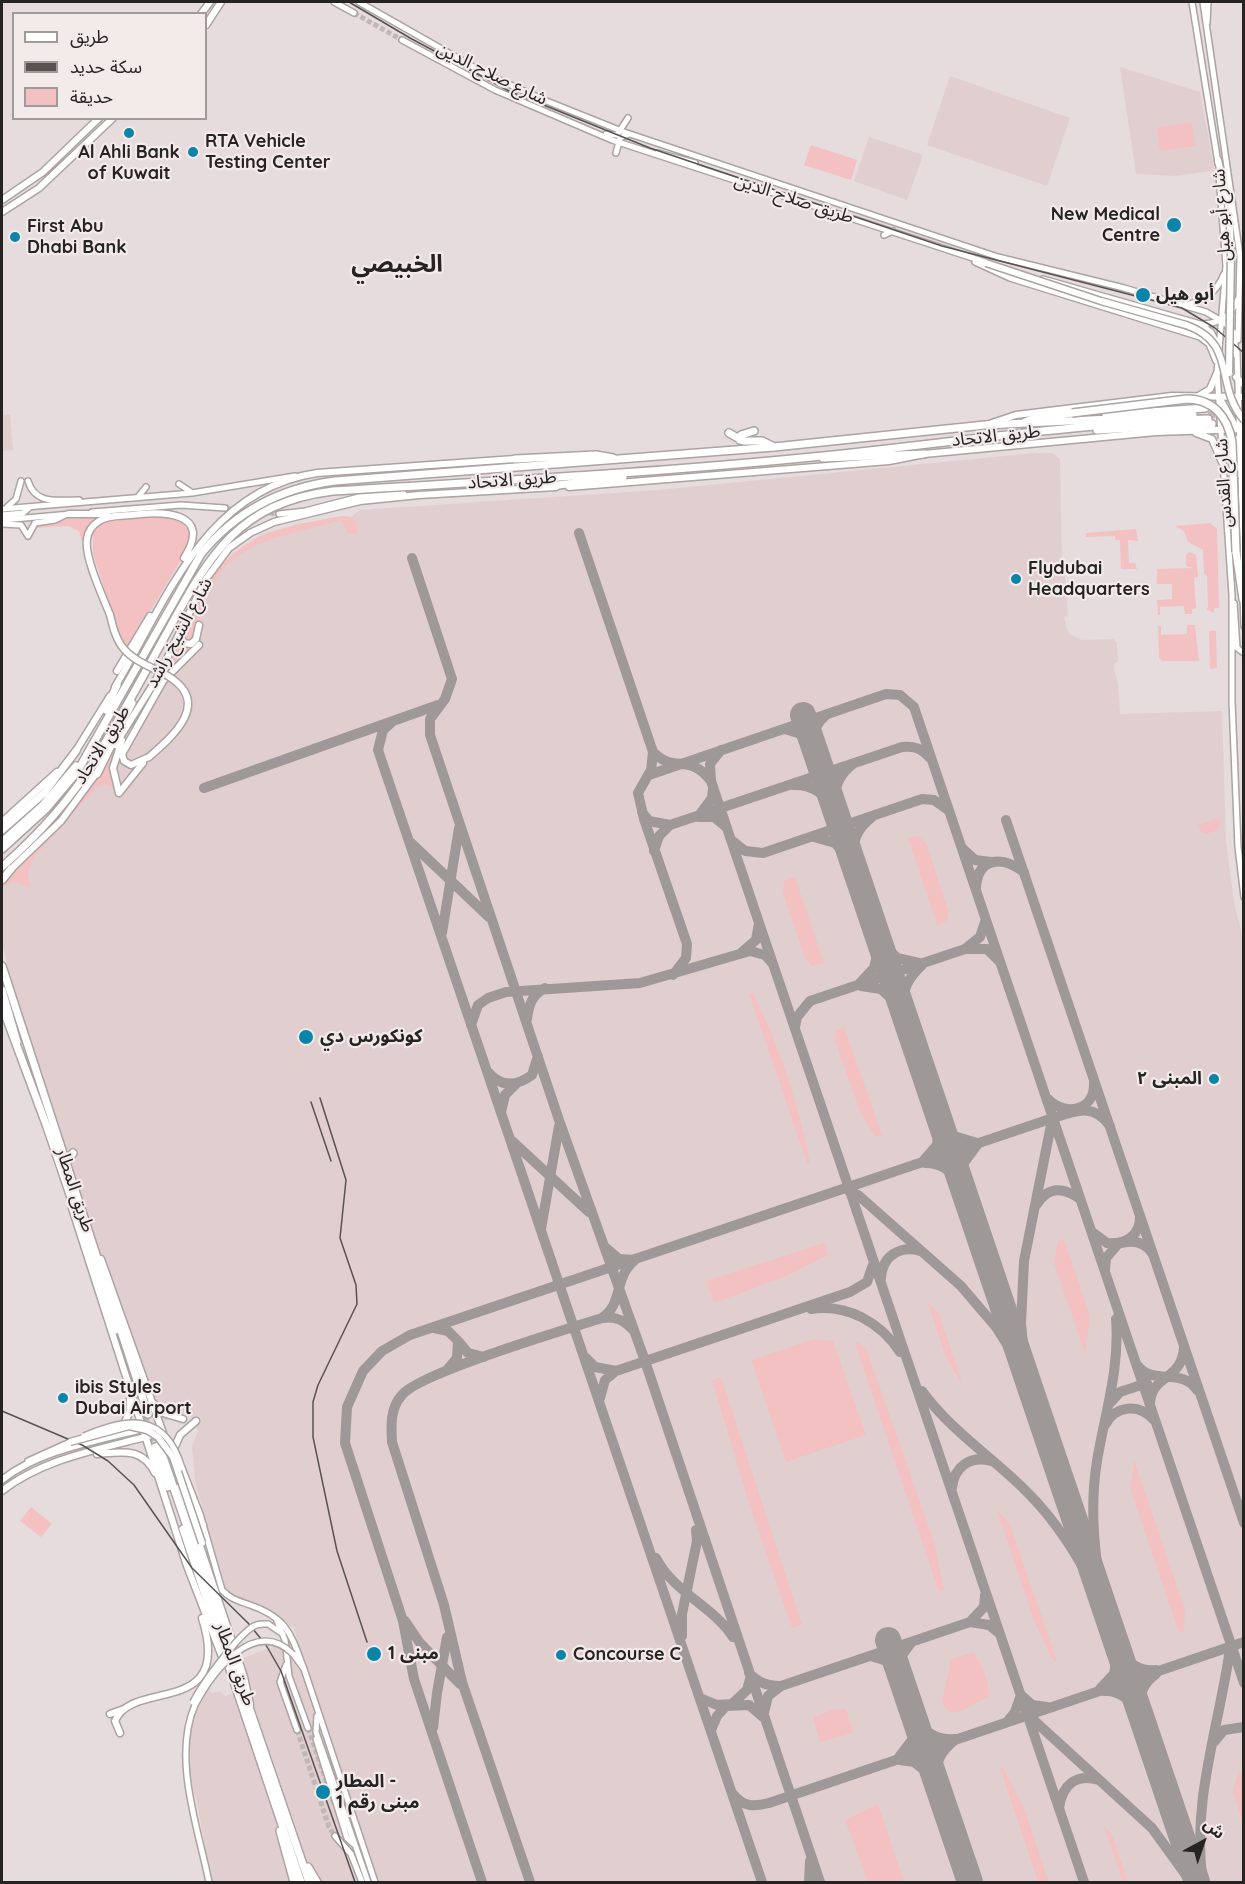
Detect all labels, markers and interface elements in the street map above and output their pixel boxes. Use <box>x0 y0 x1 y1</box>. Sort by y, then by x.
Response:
legend <box>12 12 207 120</box>
text: طريق <box>70 25 109 48</box>
street label: شارع صلاح الدين <box>433 38 551 110</box>
text: سكة حديد <box>70 55 142 78</box>
text: حديقة <box>70 85 113 108</box>
marker: Al Ahli Bank of Kuwait <box>122 126 136 140</box>
place label: RTA Vehicle Testing Center <box>205 131 331 174</box>
place label: Al Ahli Bank of Kuwait <box>78 142 180 184</box>
marker: RTA Vehicle Testing Center <box>186 145 200 159</box>
street label: شارع أبو هيل <box>1208 168 1236 262</box>
street label: طريق صلاح الدين <box>732 170 856 228</box>
place label: New Medical Centre <box>1051 204 1160 246</box>
place label: First Abu Dhabi Bank <box>27 216 126 258</box>
marker: New Medical Centre <box>1165 216 1183 234</box>
marker: First Abu Dhabi Bank <box>8 230 22 244</box>
district label: الخبيصي <box>351 251 443 279</box>
place label: أبو هيل <box>1156 284 1214 306</box>
marker: أبو هيل <box>1134 286 1152 304</box>
street label: طريق الاتحاد <box>951 421 1041 451</box>
street label: شارع القدس <box>1211 438 1237 528</box>
street label: طريق الاتحاد <box>467 466 557 494</box>
place label: Flydubai Headquarters <box>1028 558 1150 600</box>
marker: Flydubai Headquarters <box>1009 572 1023 586</box>
street label: شارع الشيخ راشد <box>141 574 217 692</box>
street label: طريق الاتحاد <box>69 702 135 788</box>
place label: كونكورس دي <box>320 1026 422 1048</box>
marker: كونكورس دي <box>297 1028 315 1046</box>
place label: المبنى ٢ <box>1137 1068 1202 1090</box>
marker: المبنى ٢ <box>1207 1072 1221 1086</box>
street label: طريق المطار <box>51 1145 99 1235</box>
place label: ibis Styles Dubai Airport <box>75 1377 192 1420</box>
marker: ibis Styles Dubai Airport <box>56 1391 70 1405</box>
street label: طريق المطار <box>210 1619 260 1709</box>
place label: مبنى 1 <box>388 1643 439 1665</box>
place label: Concourse C <box>573 1644 681 1666</box>
marker: مبنى 1 <box>365 1645 383 1663</box>
marker: Concourse C <box>554 1648 568 1662</box>
place label: المطار - مبنى رقم 1 <box>336 1771 420 1814</box>
marker: المطار - مبنى رقم 1 <box>314 1783 332 1801</box>
north arrow <box>1173 1812 1233 1872</box>
text: ش <box>1200 1814 1229 1843</box>

